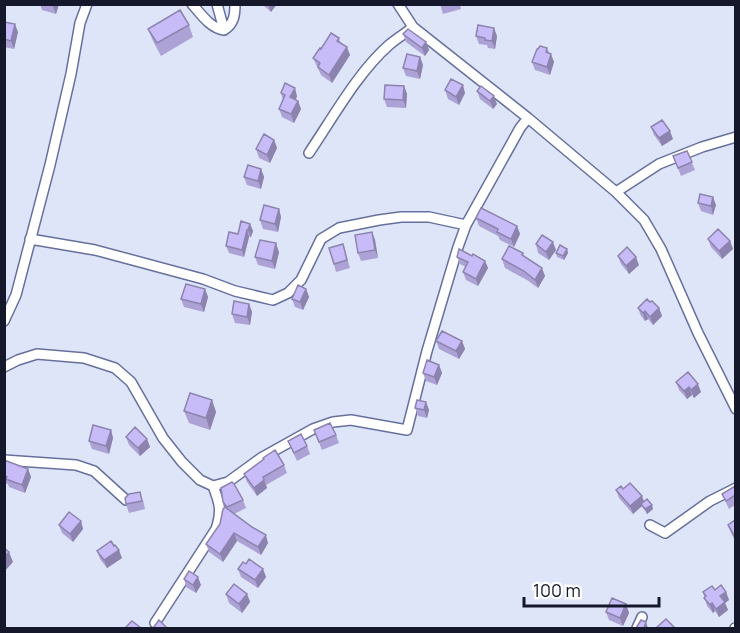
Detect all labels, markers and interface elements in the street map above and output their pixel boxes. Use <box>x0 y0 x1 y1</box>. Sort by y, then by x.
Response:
scale bar <box>524 570 659 608</box>
text: 100 m <box>533 578 581 602</box>

